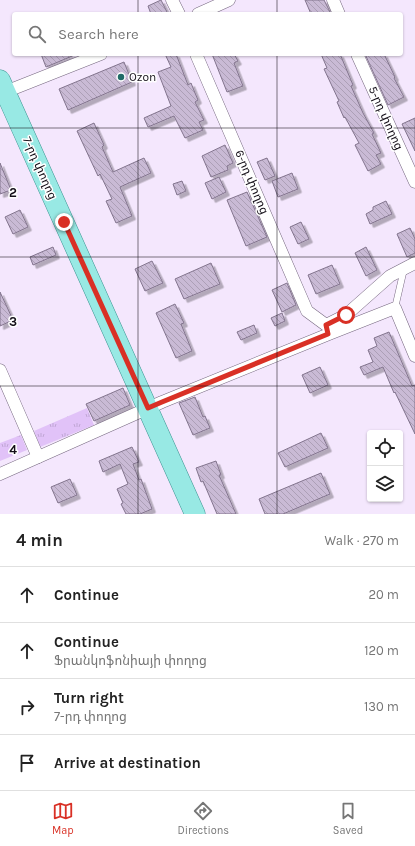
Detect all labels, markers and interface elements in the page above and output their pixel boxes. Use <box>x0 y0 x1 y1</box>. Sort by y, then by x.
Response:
search box <box>12 12 403 56</box>
icon: search <box>26 23 48 45</box>
text: Search here <box>58 25 139 43</box>
place label: Ozon <box>129 70 156 84</box>
marker: Ozon <box>116 72 126 82</box>
street label: 5-րդ փողոց <box>366 84 406 152</box>
street label: 7-րդ փողոց <box>20 135 60 201</box>
street label: 6-րդ փողոց <box>232 148 272 216</box>
text: 2 <box>9 185 17 200</box>
route end <box>55 213 73 231</box>
route start <box>337 306 355 324</box>
text: 3 <box>9 314 17 329</box>
map controls <box>367 430 403 502</box>
button: locate <box>367 430 403 466</box>
text: 4 <box>9 442 17 457</box>
button: layers <box>367 466 403 502</box>
text: 4 min <box>16 530 63 550</box>
text: Walk · 270 m <box>325 533 399 548</box>
icon: ahead <box>16 584 38 606</box>
text: Continue <box>54 586 119 604</box>
text: 20 m <box>369 587 399 602</box>
text: Continue <box>54 633 119 651</box>
icon: ahead <box>16 640 38 662</box>
text: 120 m <box>364 643 399 658</box>
text: Ֆրանկոֆոնիայի փողոց <box>54 653 207 668</box>
text: Turn right <box>54 689 124 707</box>
icon: right <box>16 696 38 718</box>
text: 130 m <box>364 699 399 714</box>
text: 7-րդ փողոց <box>54 709 127 724</box>
icon: arrive <box>16 752 38 774</box>
text: Arrive at destination <box>54 754 201 772</box>
tab: Map <box>52 800 74 837</box>
tab: Directions <box>177 800 229 837</box>
tab: Saved <box>333 800 363 837</box>

